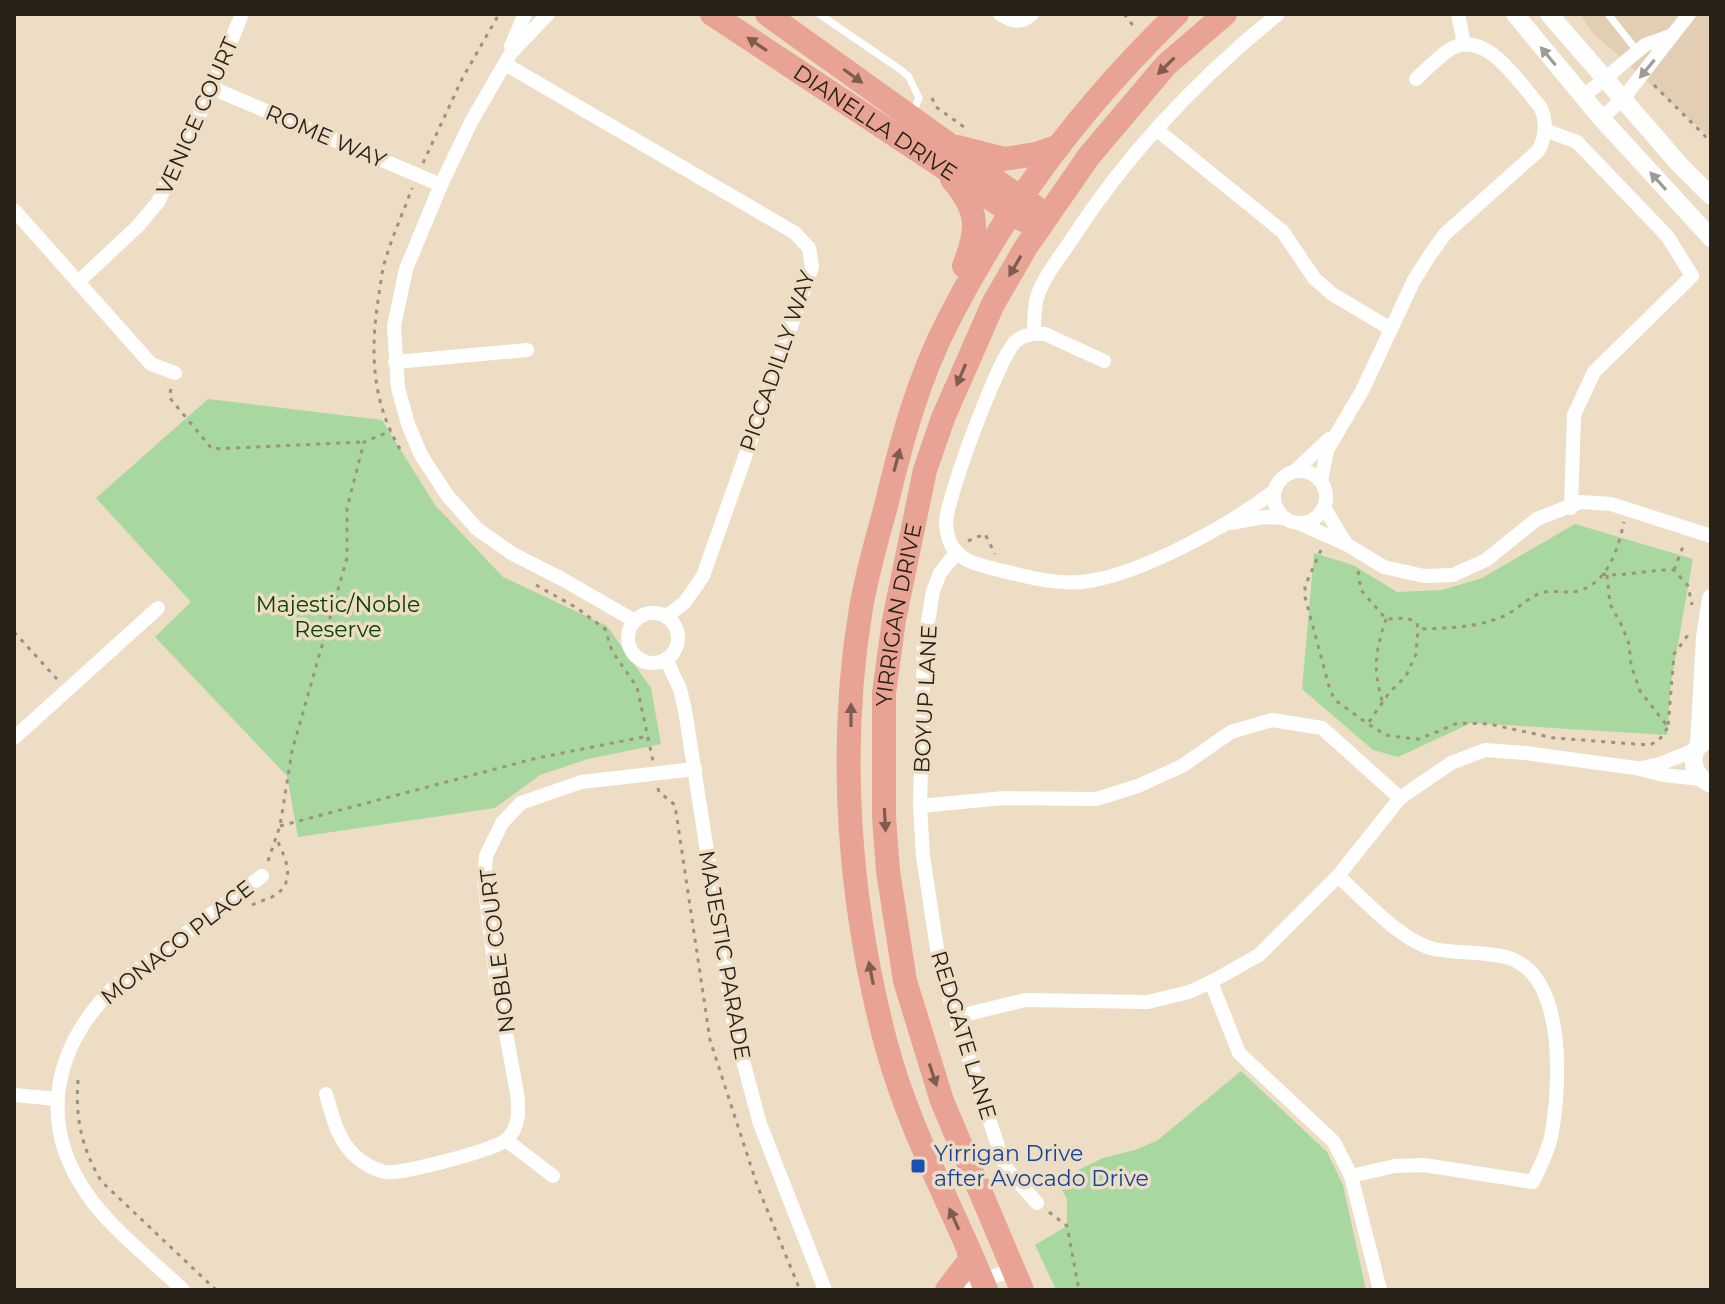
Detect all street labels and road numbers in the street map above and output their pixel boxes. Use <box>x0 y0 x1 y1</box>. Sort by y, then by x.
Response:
street label: VENICE COURT <box>151 33 244 199</box>
street label: DIANELLA DRIVE <box>788 59 962 187</box>
street label: ROME WAY <box>262 99 390 174</box>
street label: PICCADILLY WAY <box>734 267 821 455</box>
street label: YIRRIGAN DRIVE <box>871 521 928 706</box>
street label: BOYUP LANE <box>908 624 943 774</box>
street label: MAJESTIC PARADE <box>693 848 756 1062</box>
street label: NOBLE COURT <box>474 867 521 1035</box>
street label: MONACO PLACE <box>96 874 259 1010</box>
street label: REDGATE LANE <box>925 947 1002 1123</box>

